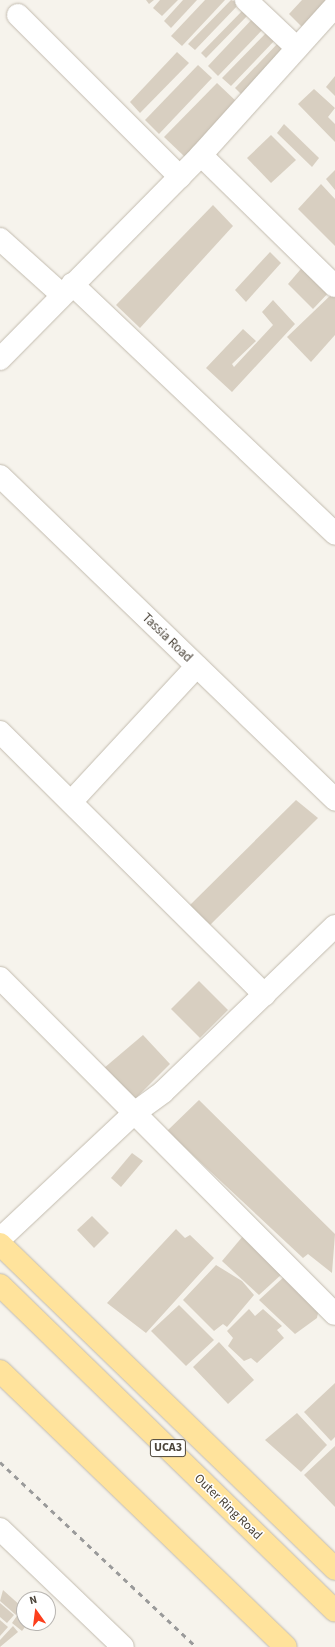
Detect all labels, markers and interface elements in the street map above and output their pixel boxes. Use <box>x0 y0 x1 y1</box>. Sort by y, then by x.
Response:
street label: Tassia Road <box>139 610 195 666</box>
road number: UCA3 <box>149 1438 187 1458</box>
street label: Outer Ring Road <box>191 1471 265 1543</box>
north arrow <box>16 1591 56 1631</box>
text: N <box>28 1592 39 1608</box>

